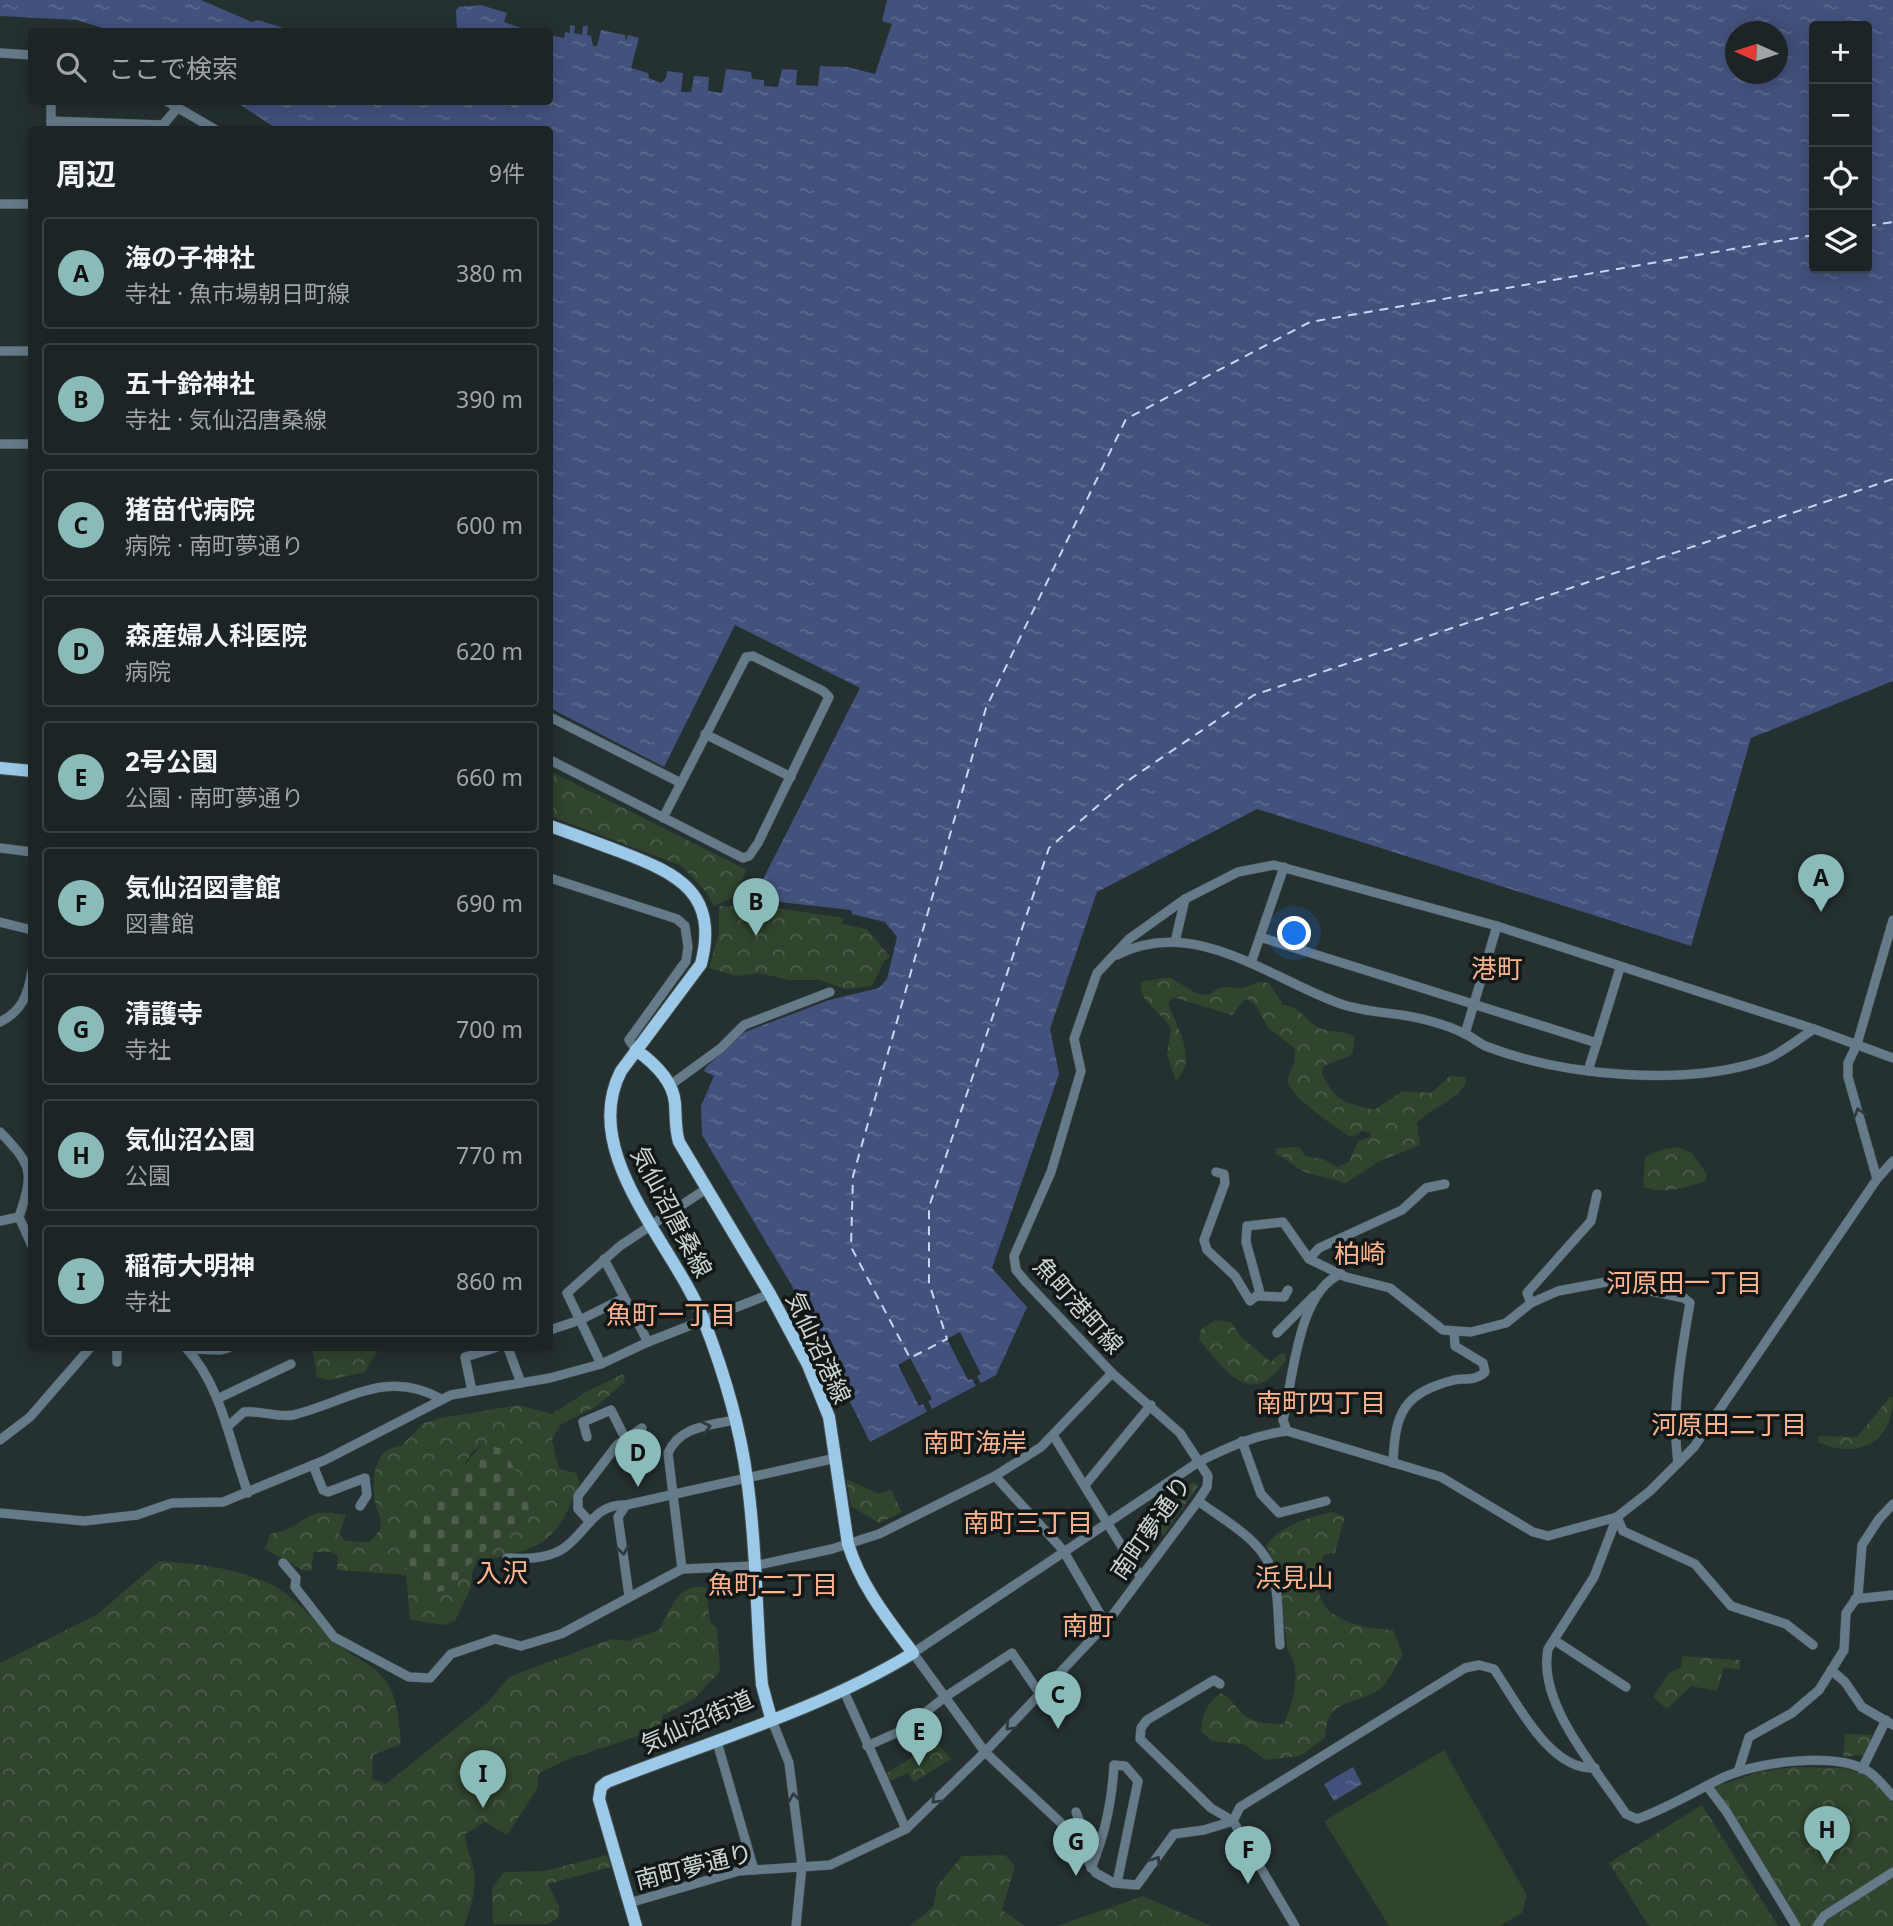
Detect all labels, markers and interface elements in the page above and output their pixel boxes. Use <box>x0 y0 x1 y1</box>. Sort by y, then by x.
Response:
north arrow <box>1725 21 1788 84</box>
map controls <box>1809 21 1872 273</box>
button: + <box>1809 21 1872 84</box>
search box <box>28 28 553 105</box>
icon: search <box>52 48 90 86</box>
text: ここで検索 <box>108 50 238 86</box>
button: − <box>1809 84 1872 147</box>
button: locate <box>1809 147 1872 210</box>
text: 周辺 <box>56 153 116 194</box>
text: 9件 <box>489 157 525 189</box>
button: layers <box>1809 210 1872 273</box>
text: 海の子神社 <box>125 239 255 275</box>
text: A <box>73 257 89 289</box>
text: 380 m <box>456 257 523 289</box>
text: 寺社 · 魚市場朝日町線 <box>125 277 350 309</box>
text: 五十鈴神社 <box>125 365 255 401</box>
text: B <box>73 383 89 415</box>
text: 390 m <box>456 383 523 415</box>
text: 寺社 · 気仙沼唐桑線 <box>125 403 327 435</box>
text: 猪苗代病院 <box>125 491 255 527</box>
text: C <box>74 509 88 541</box>
text: 600 m <box>456 509 523 541</box>
text: 病院 · 南町夢通り <box>125 529 304 561</box>
text: 森産婦人科医院 <box>125 617 307 653</box>
text: D <box>73 635 89 667</box>
text: 620 m <box>456 635 523 667</box>
text: 病院 <box>125 655 171 687</box>
text: 2号公園 <box>125 743 218 779</box>
text: E <box>75 761 87 793</box>
text: 660 m <box>456 761 523 793</box>
text: 公園 · 南町夢通り <box>125 781 304 813</box>
pin: A <box>1798 854 1844 912</box>
text: 気仙沼図書館 <box>125 869 281 905</box>
pin: B <box>733 878 779 936</box>
text: F <box>75 887 87 919</box>
text: 690 m <box>456 887 523 919</box>
text: 図書館 <box>125 907 194 939</box>
your location <box>1277 916 1311 950</box>
district label: 港町 <box>1471 950 1523 986</box>
text: 清護寺 <box>125 995 203 1031</box>
text: G <box>73 1013 89 1045</box>
text: 700 m <box>456 1013 523 1045</box>
text: 寺社 <box>125 1033 171 1065</box>
one-way arrow <box>1852 1108 1867 1120</box>
text: 気仙沼公園 <box>125 1121 255 1157</box>
text: H <box>72 1139 90 1171</box>
text: 770 m <box>456 1139 523 1171</box>
street label: 気仙沼唐桑線 <box>624 1140 721 1283</box>
text: 公園 <box>125 1159 171 1191</box>
district label: 柏崎 <box>1334 1235 1386 1271</box>
text: 稲荷大明神 <box>125 1247 255 1283</box>
street label: 魚町港町線 <box>1027 1249 1132 1361</box>
district label: 河原田一丁目 <box>1606 1264 1762 1300</box>
text: I <box>77 1265 85 1297</box>
text: 860 m <box>456 1265 523 1297</box>
text: 寺社 <box>125 1285 171 1317</box>
street label: 気仙沼港線 <box>779 1286 860 1409</box>
district label: 魚町一丁目 <box>606 1296 736 1332</box>
district label: 南町四丁目 <box>1256 1384 1386 1420</box>
district label: 河原田二丁目 <box>1651 1406 1807 1442</box>
one-way arrow <box>700 1420 712 1435</box>
district label: 南町海岸 <box>923 1424 1027 1460</box>
pin: D <box>615 1429 661 1487</box>
street label: 南町夢通り <box>1102 1469 1198 1586</box>
district label: 南町三丁目 <box>963 1504 1093 1540</box>
one-way arrow <box>615 1544 630 1555</box>
district label: 入沢 <box>476 1554 528 1590</box>
district label: 浜見山 <box>1255 1559 1333 1595</box>
district label: 魚町二丁目 <box>708 1566 838 1602</box>
district label: 南町 <box>1062 1607 1114 1643</box>
pin: C <box>1035 1671 1081 1729</box>
street label: 気仙沼街道 <box>635 1681 758 1760</box>
pin: E <box>896 1708 942 1766</box>
one-way arrow <box>1005 1717 1018 1730</box>
pin: I <box>460 1750 506 1808</box>
one-way arrow <box>931 1791 944 1804</box>
one-way arrow <box>786 1793 801 1804</box>
pin: H <box>1804 1806 1850 1864</box>
pin: G <box>1053 1818 1099 1876</box>
pin: F <box>1225 1826 1271 1884</box>
street label: 南町夢通り <box>631 1835 756 1896</box>
one-way arrow <box>1148 1856 1161 1869</box>

